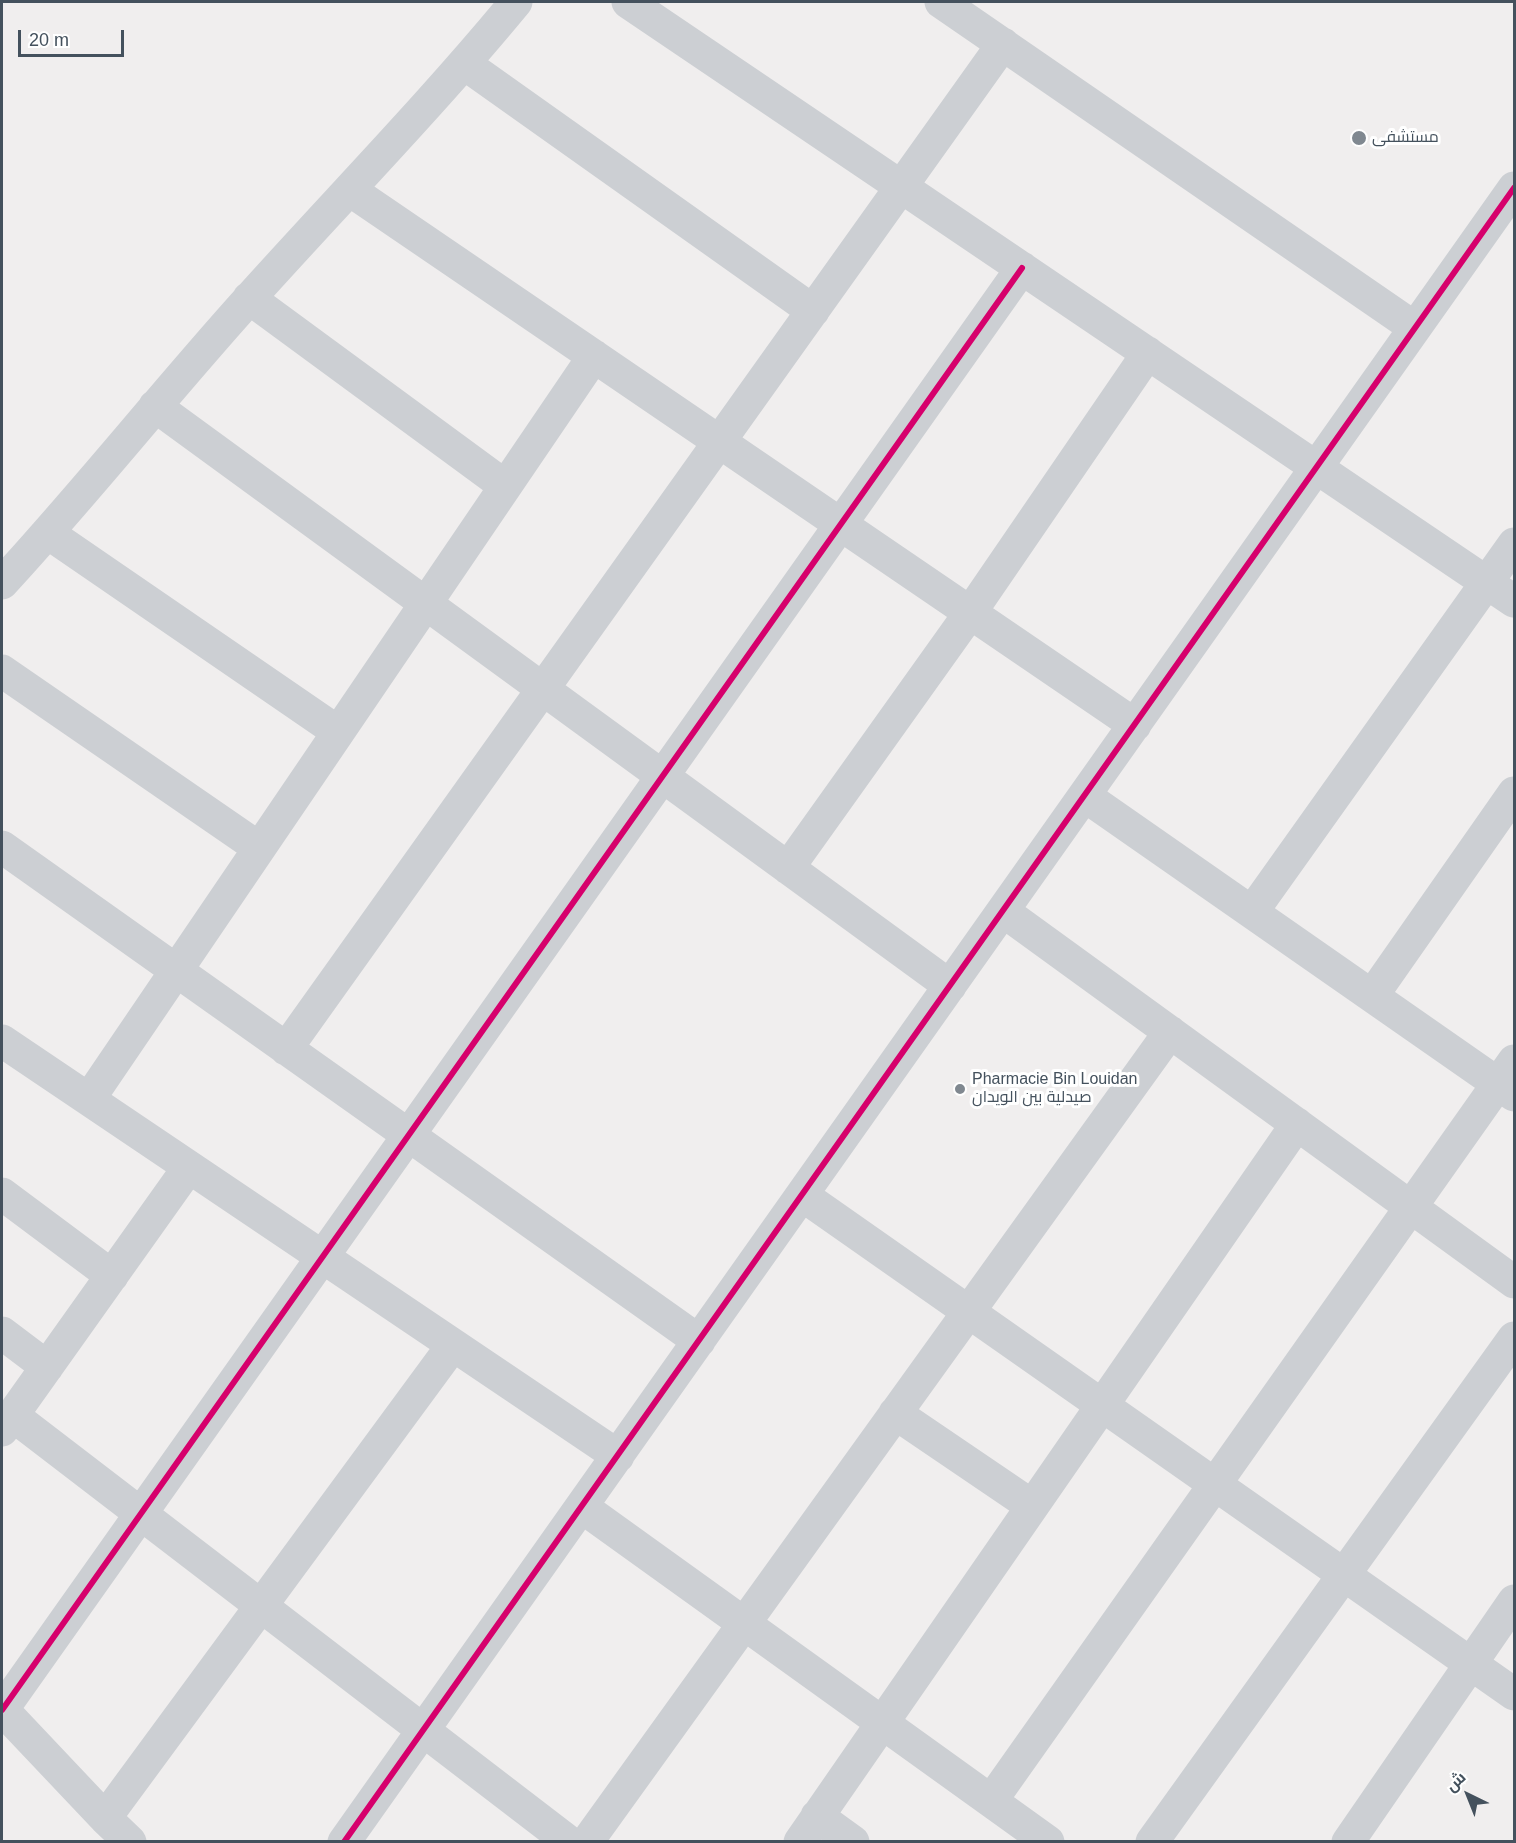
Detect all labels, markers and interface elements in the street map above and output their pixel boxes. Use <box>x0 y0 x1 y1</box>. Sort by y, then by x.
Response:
scale bar <box>21 18 128 56</box>
text: 20 m <box>29 30 69 50</box>
place label: مستشفى <box>1372 128 1439 148</box>
marker: مستشفى <box>1350 129 1368 147</box>
place label: Pharmacie Bin Louidan صيدلية بين الويدان <box>972 1070 1137 1108</box>
marker: Pharmacie Bin Louidan صيدلية بين الويدان <box>953 1082 967 1096</box>
north arrow <box>1438 1765 1498 1825</box>
text: ش <box>1442 1768 1469 1795</box>

